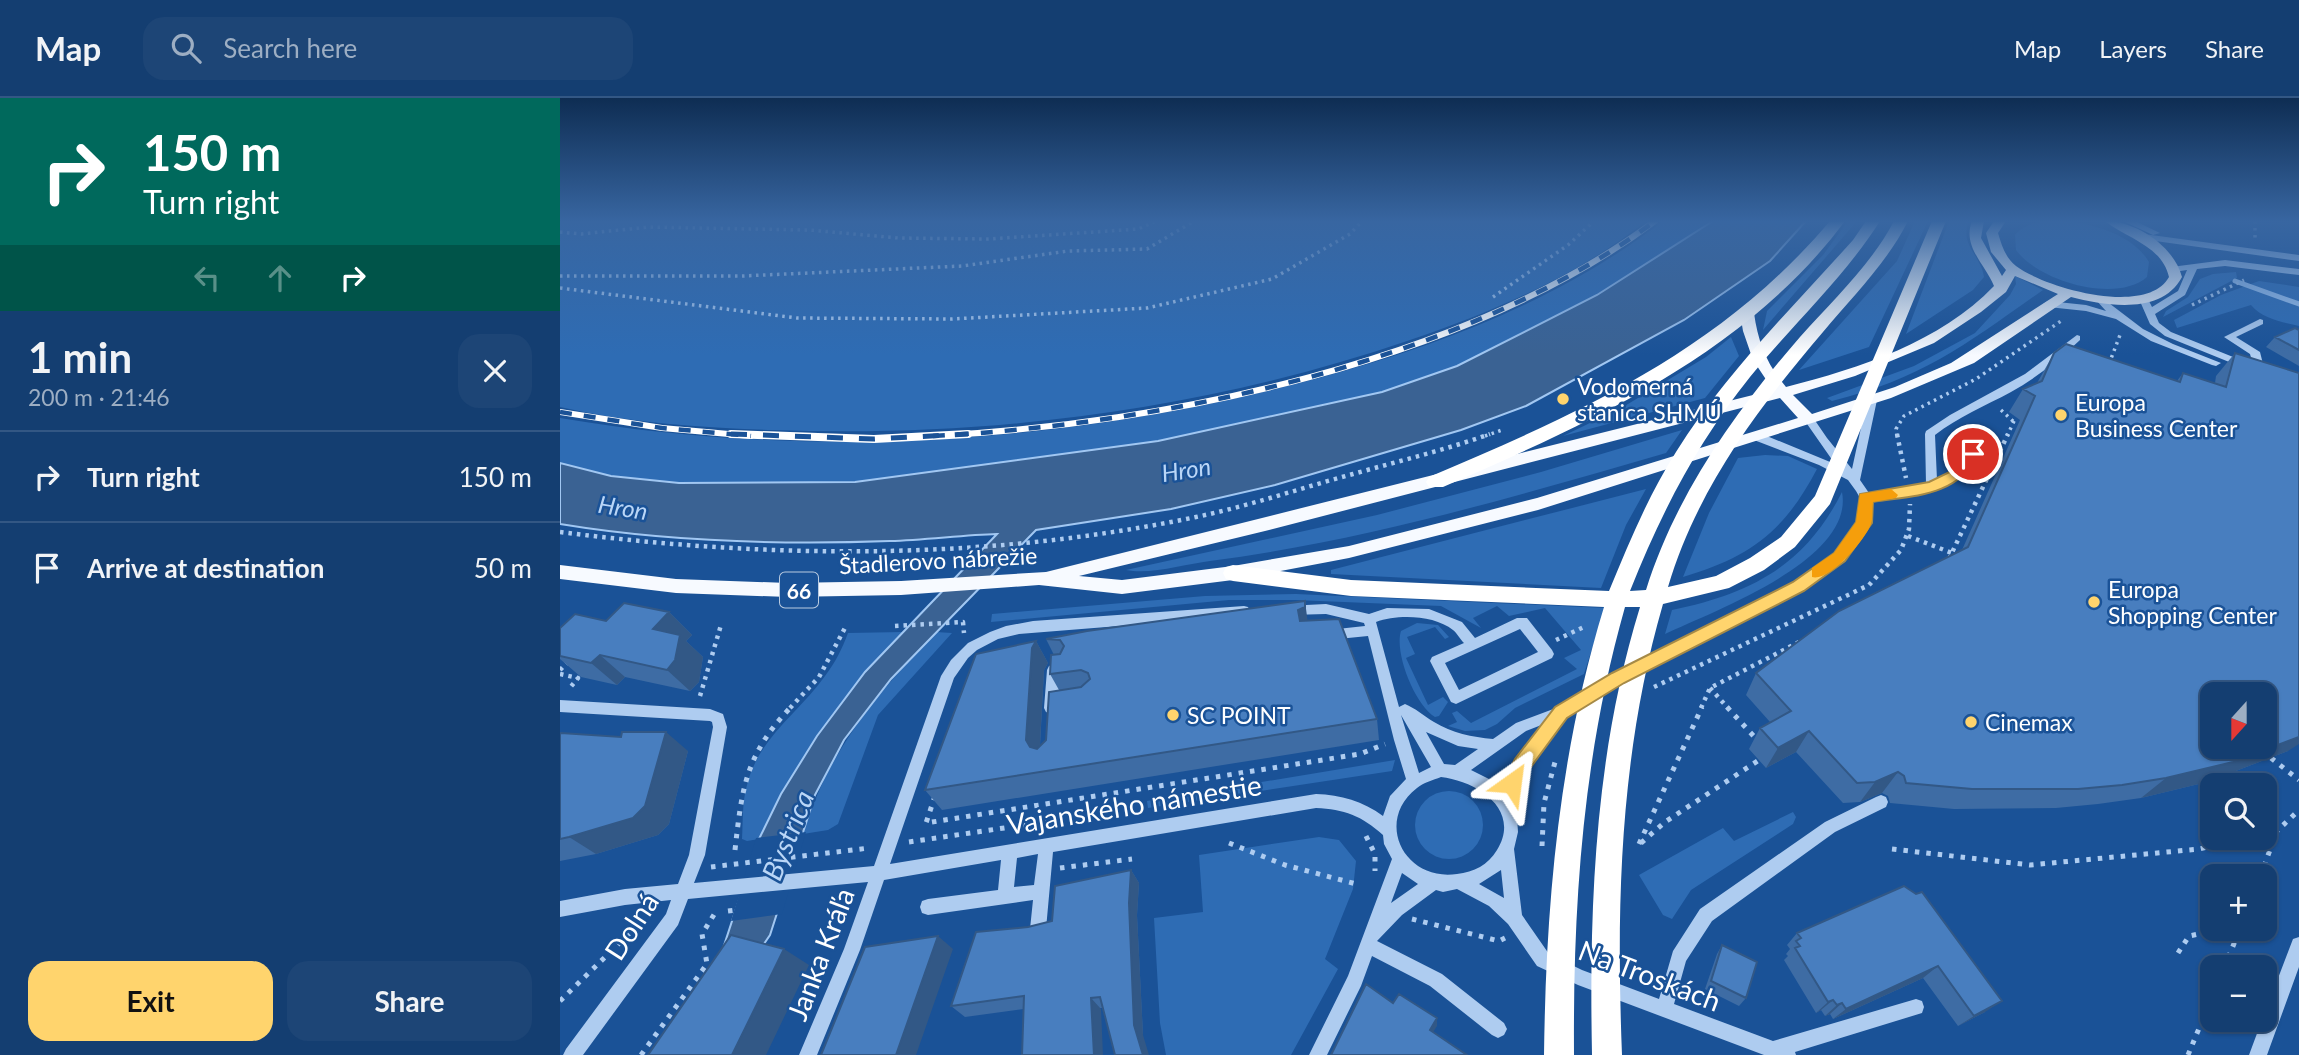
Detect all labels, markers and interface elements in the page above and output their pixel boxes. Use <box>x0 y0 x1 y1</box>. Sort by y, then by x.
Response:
search box <box>143 17 633 80</box>
text: Map <box>35 28 101 68</box>
icon: search <box>167 29 205 67</box>
text: Search here <box>223 32 357 64</box>
text: Map <box>2014 34 2061 63</box>
text: Layers <box>2099 34 2167 63</box>
text: Share <box>2205 34 2264 63</box>
text: 150 m <box>143 123 281 181</box>
icon: right <box>28 126 119 217</box>
text: Turn right <box>143 182 279 221</box>
icon: left <box>188 259 226 297</box>
icon: ahead <box>261 259 299 297</box>
icon: right <box>334 259 372 297</box>
text: 1 min <box>28 332 132 382</box>
button: close <box>458 334 532 408</box>
place label: Vodomerná stanica SHMÚ <box>1577 372 1722 426</box>
text: 200 m · 21:46 <box>28 383 170 411</box>
place label: Europa Business Center <box>2075 388 2238 442</box>
marker: Vodomerná stanica SHMÚ <box>1555 391 1571 407</box>
marker: Europa Business Center <box>2053 407 2069 423</box>
pin <box>1943 424 2003 484</box>
icon: arrive <box>1954 435 1992 473</box>
water label: Hron <box>1159 451 1213 487</box>
icon: right <box>28 458 66 496</box>
text: Turn right <box>87 461 200 493</box>
text: 150 m <box>459 461 532 493</box>
water label: Hron <box>596 489 650 525</box>
street label: Štadlerovo nábrežie <box>838 541 1038 579</box>
icon: arrive <box>28 549 66 587</box>
text: Arrive at destination <box>87 552 324 584</box>
text: 50 m <box>474 552 532 584</box>
road number: 66 <box>780 573 818 608</box>
place label: Europa Shopping Center <box>2108 575 2277 629</box>
marker: Europa Shopping Center <box>2086 594 2102 610</box>
north arrow <box>2200 682 2277 760</box>
map controls <box>2200 682 2277 1032</box>
place label: SC POINT <box>1187 701 1291 729</box>
marker: SC POINT <box>1165 707 1181 723</box>
place label: Cinemax <box>1985 708 2073 736</box>
marker: Cinemax <box>1963 714 1979 730</box>
position arrow <box>1475 746 1549 820</box>
street label: Vajanského námestie <box>1004 767 1264 841</box>
button: search <box>2200 773 2277 850</box>
water label: Bystrica <box>754 785 820 885</box>
button: + <box>2200 864 2277 941</box>
street label: Janka Kráľa <box>779 883 861 1025</box>
street label: Dolná <box>597 886 665 966</box>
street label: Na Troskách <box>1574 932 1726 1018</box>
button: − <box>2200 955 2277 1032</box>
button: Exit <box>28 961 273 1041</box>
button: Share <box>287 961 532 1041</box>

